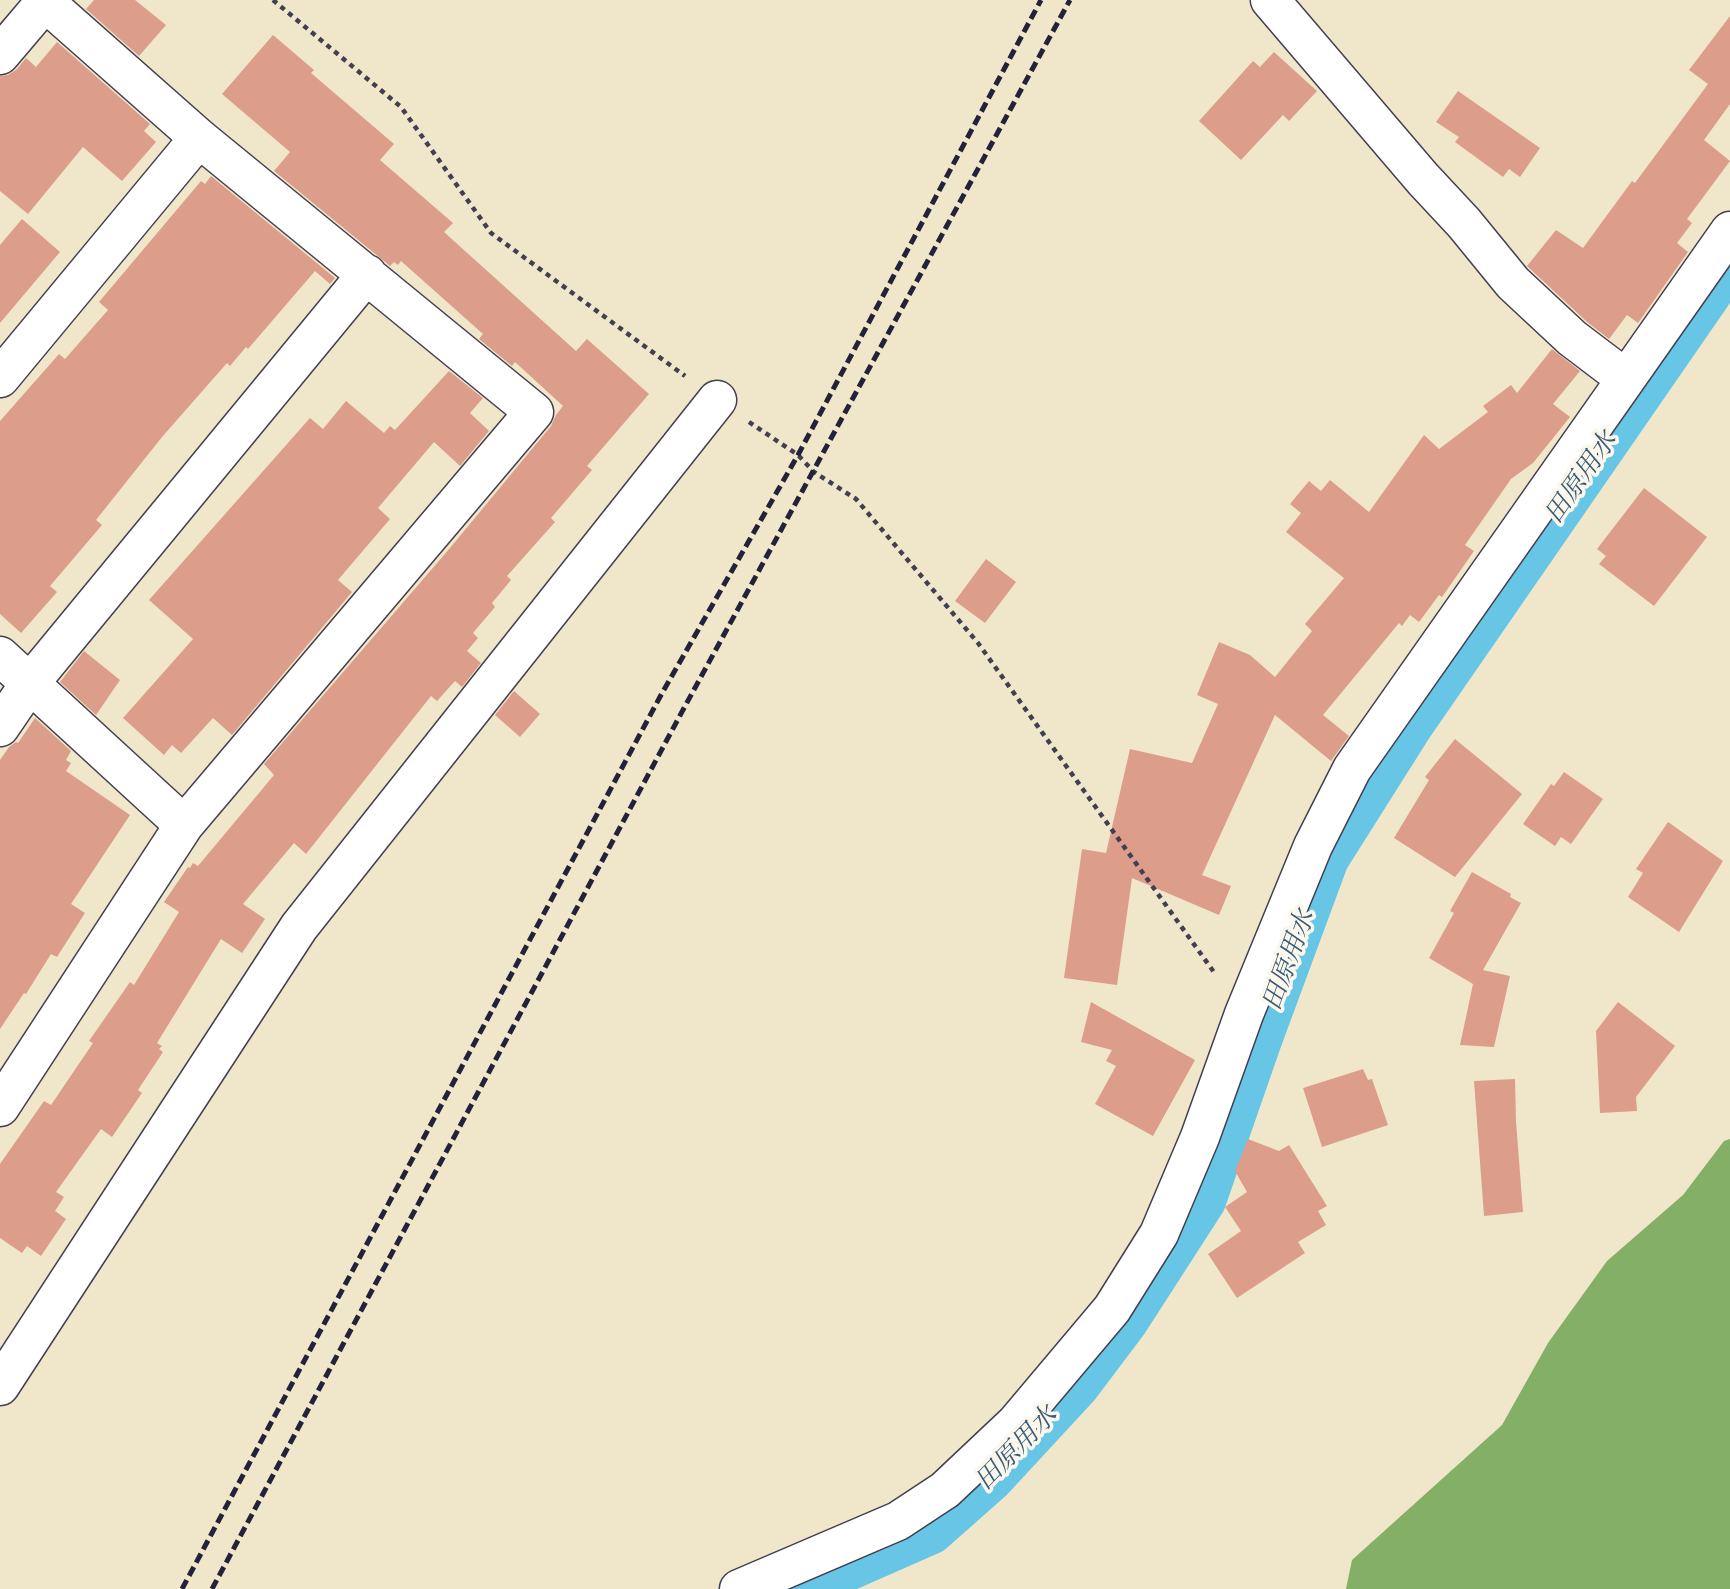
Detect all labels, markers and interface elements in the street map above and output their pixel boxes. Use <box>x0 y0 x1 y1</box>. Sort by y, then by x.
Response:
water label: 田原用水 <box>1540 427 1626 531</box>
water label: 田原用水 <box>1259 907 1323 1015</box>
water label: 田原用水 <box>971 1402 1065 1498</box>

